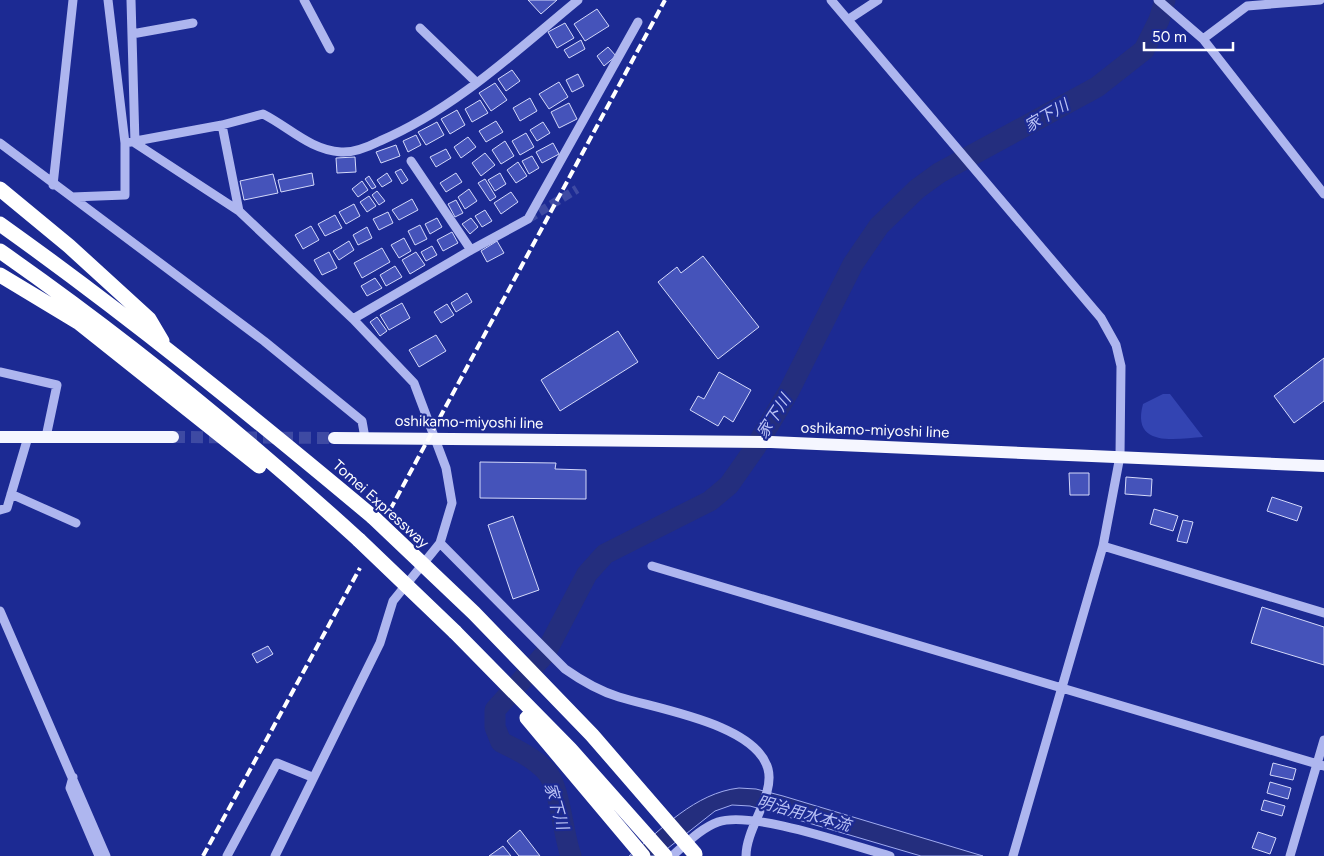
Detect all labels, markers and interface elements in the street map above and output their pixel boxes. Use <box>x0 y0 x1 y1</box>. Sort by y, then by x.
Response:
scale bar <box>1144 20 1233 52</box>
text: 50 m <box>1152 28 1187 46</box>
water label: 家下川 <box>1021 94 1074 136</box>
water label: 家下川 <box>752 389 796 442</box>
street label: oshikamo-miyoshi line <box>395 412 543 432</box>
street label: oshikamo-miyoshi line <box>800 418 950 442</box>
street label: Tomei Expressway <box>329 456 433 552</box>
water label: 家下川 <box>541 780 573 834</box>
water label: 明治用水本流 <box>755 792 856 836</box>

